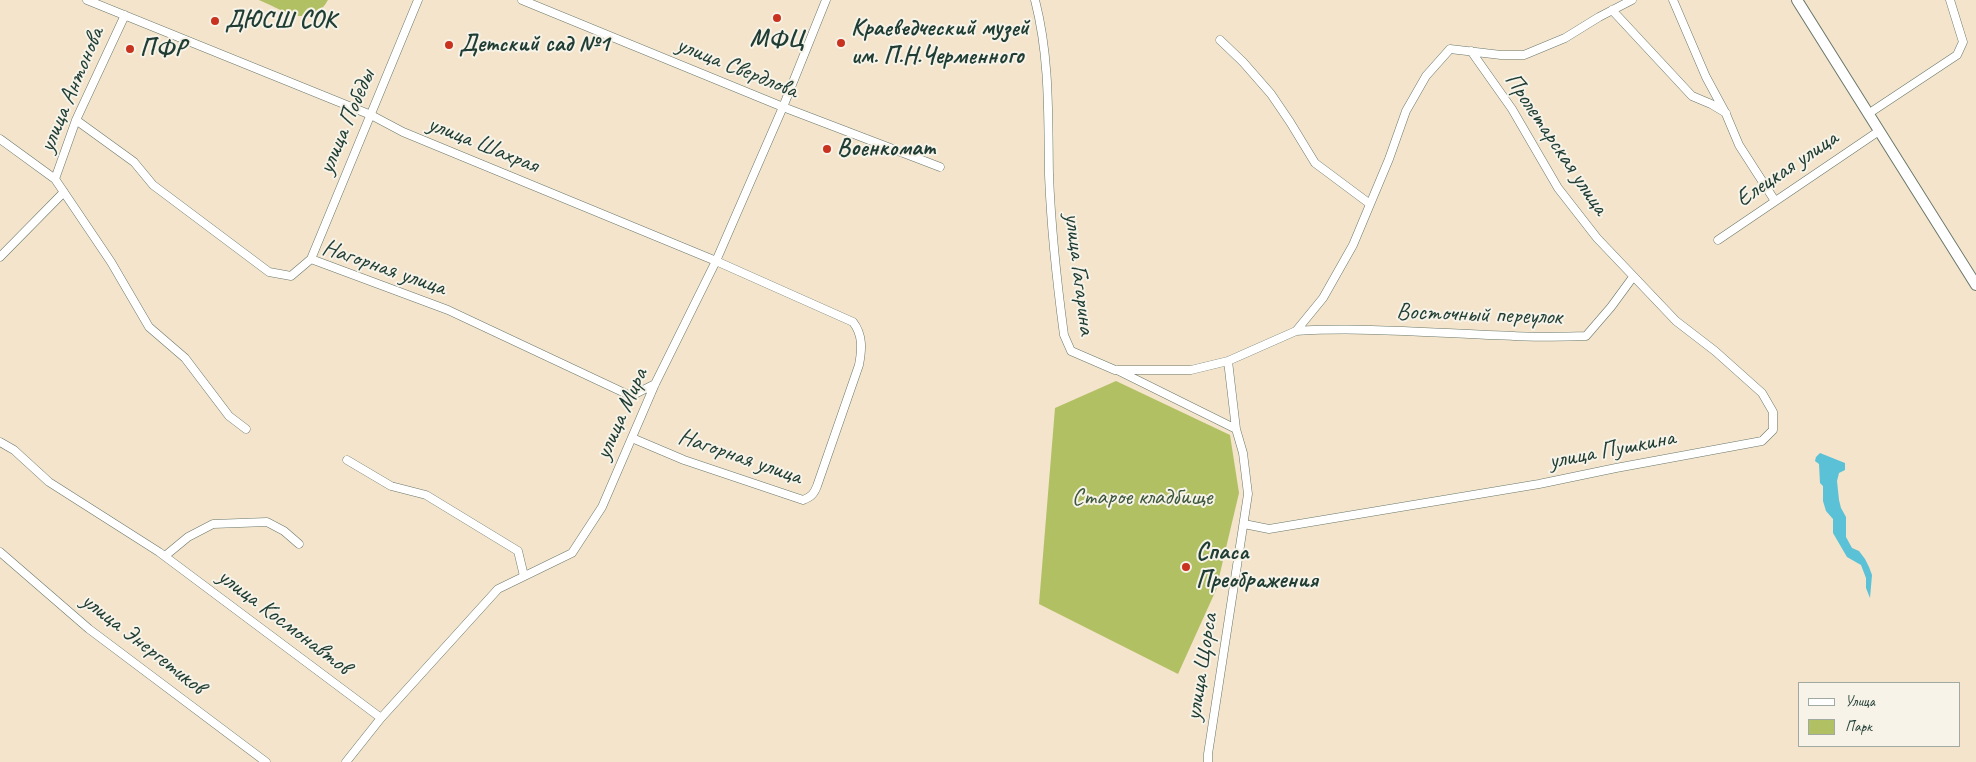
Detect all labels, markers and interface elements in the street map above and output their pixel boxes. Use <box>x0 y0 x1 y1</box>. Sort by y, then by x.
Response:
place label: ДЮСШ СОК <box>225 7 336 35</box>
marker: МФЦ <box>771 12 783 24</box>
marker: ДЮСШ СОК <box>209 15 221 27</box>
place label: Краеведческий музей им. П.Н.Черменного <box>851 15 1029 71</box>
street label: улица Антонова <box>33 23 111 157</box>
place label: МФЦ <box>750 26 804 54</box>
place label: Детский сад №1 <box>459 31 609 59</box>
street label: улица Свердлова <box>672 31 802 105</box>
place label: ПФР <box>140 35 187 63</box>
marker: Краеведческий музей им. П.Н.Черменного <box>835 37 847 49</box>
marker: Детский сад №1 <box>443 39 455 51</box>
marker: ПФР <box>124 43 136 55</box>
street label: улица Победы <box>312 66 382 178</box>
street label: Пролетарская улица <box>1498 67 1614 221</box>
street label: улица Шахрая <box>423 110 543 180</box>
street label: Елецкая улица <box>1730 124 1844 214</box>
place label: Военкомат <box>837 135 935 163</box>
marker: Военкомат <box>821 143 833 155</box>
street label: улица Гагарина <box>1057 211 1101 337</box>
street label: Нагорная улица <box>318 233 450 303</box>
street label: Восточный переулок <box>1396 298 1562 332</box>
street label: улица Мира <box>589 364 655 464</box>
street label: Нагорная улица <box>674 422 806 492</box>
street label: улица Пушкина <box>1546 424 1678 476</box>
park label: Старое кладбище <box>1072 484 1212 512</box>
place label: Спаса Преображения <box>1196 539 1318 595</box>
marker: Спаса Преображения <box>1180 561 1192 573</box>
street label: улица Космонавтов <box>212 562 356 682</box>
street label: улица Энергетиков <box>75 587 211 701</box>
street label: улица Щорса <box>1179 612 1225 722</box>
legend <box>1798 682 1961 747</box>
text: Улица <box>1845 692 1875 711</box>
text: Парк <box>1845 717 1872 736</box>

